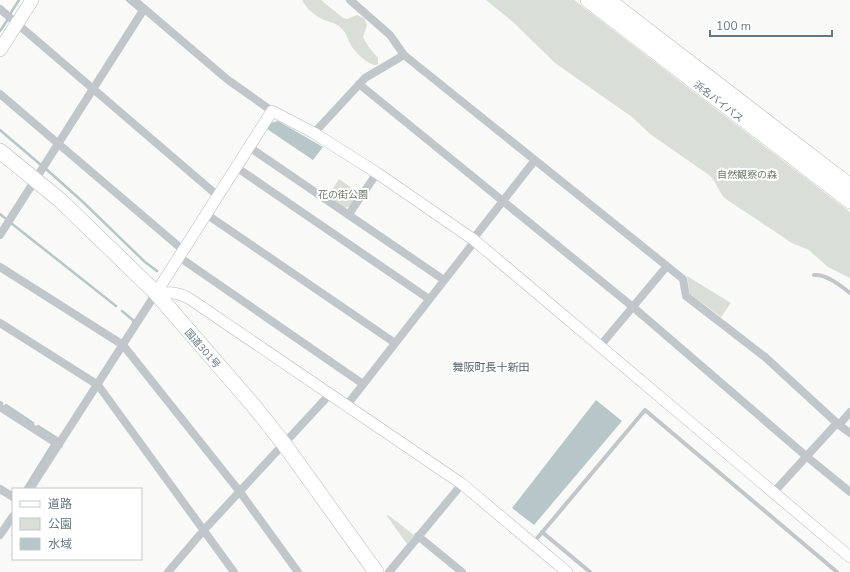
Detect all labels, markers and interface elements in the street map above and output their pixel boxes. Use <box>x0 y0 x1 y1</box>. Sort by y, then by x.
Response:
scale bar <box>710 12 832 38</box>
text: 100 m <box>716 18 751 34</box>
street label: 浜名バイパス <box>691 78 746 126</box>
park label: 自然観察の森 <box>717 168 777 182</box>
park label: 花の街公園 <box>318 188 368 202</box>
street label: 国道301号 <box>181 326 223 371</box>
district label: 舞阪町長十新田 <box>453 360 530 375</box>
legend <box>12 488 142 560</box>
text: 道路 <box>48 496 72 512</box>
text: 公園 <box>48 516 72 532</box>
text: 水域 <box>48 536 72 552</box>

